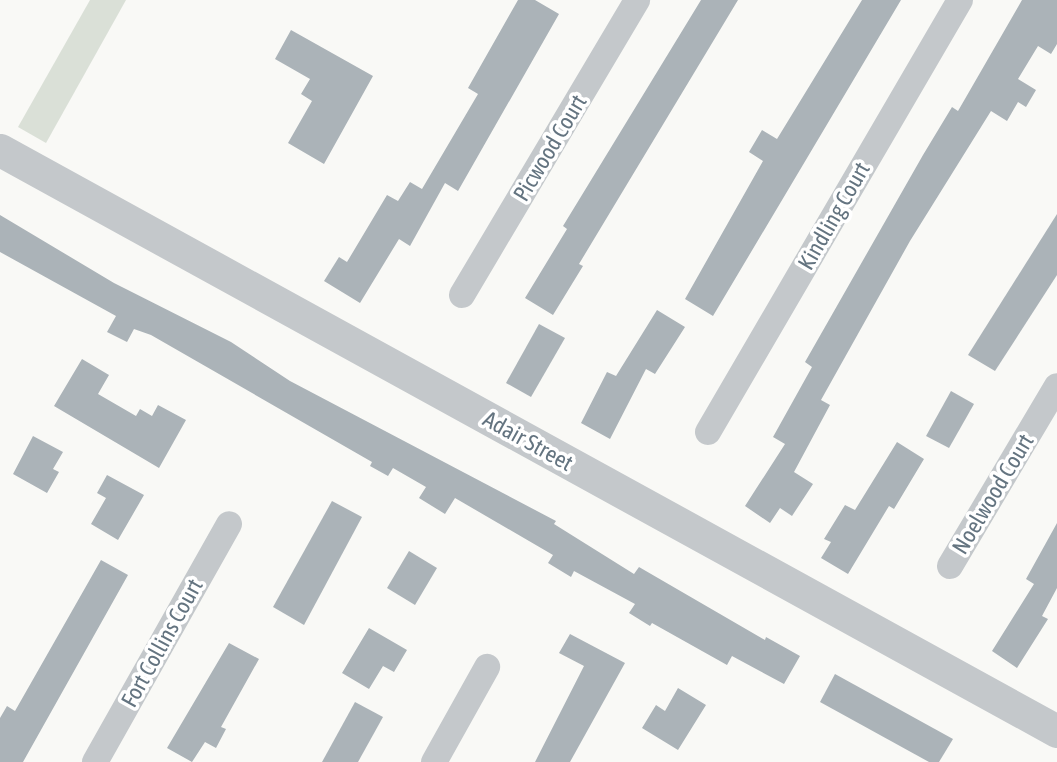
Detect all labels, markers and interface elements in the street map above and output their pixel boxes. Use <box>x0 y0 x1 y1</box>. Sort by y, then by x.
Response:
street label: Picwood Court <box>507 90 593 206</box>
street label: Kindling Court <box>792 157 876 275</box>
street label: Adair Street <box>478 405 578 477</box>
street label: Noelwood Court <box>946 429 1040 559</box>
street label: Fort Collins Court <box>115 574 209 712</box>

